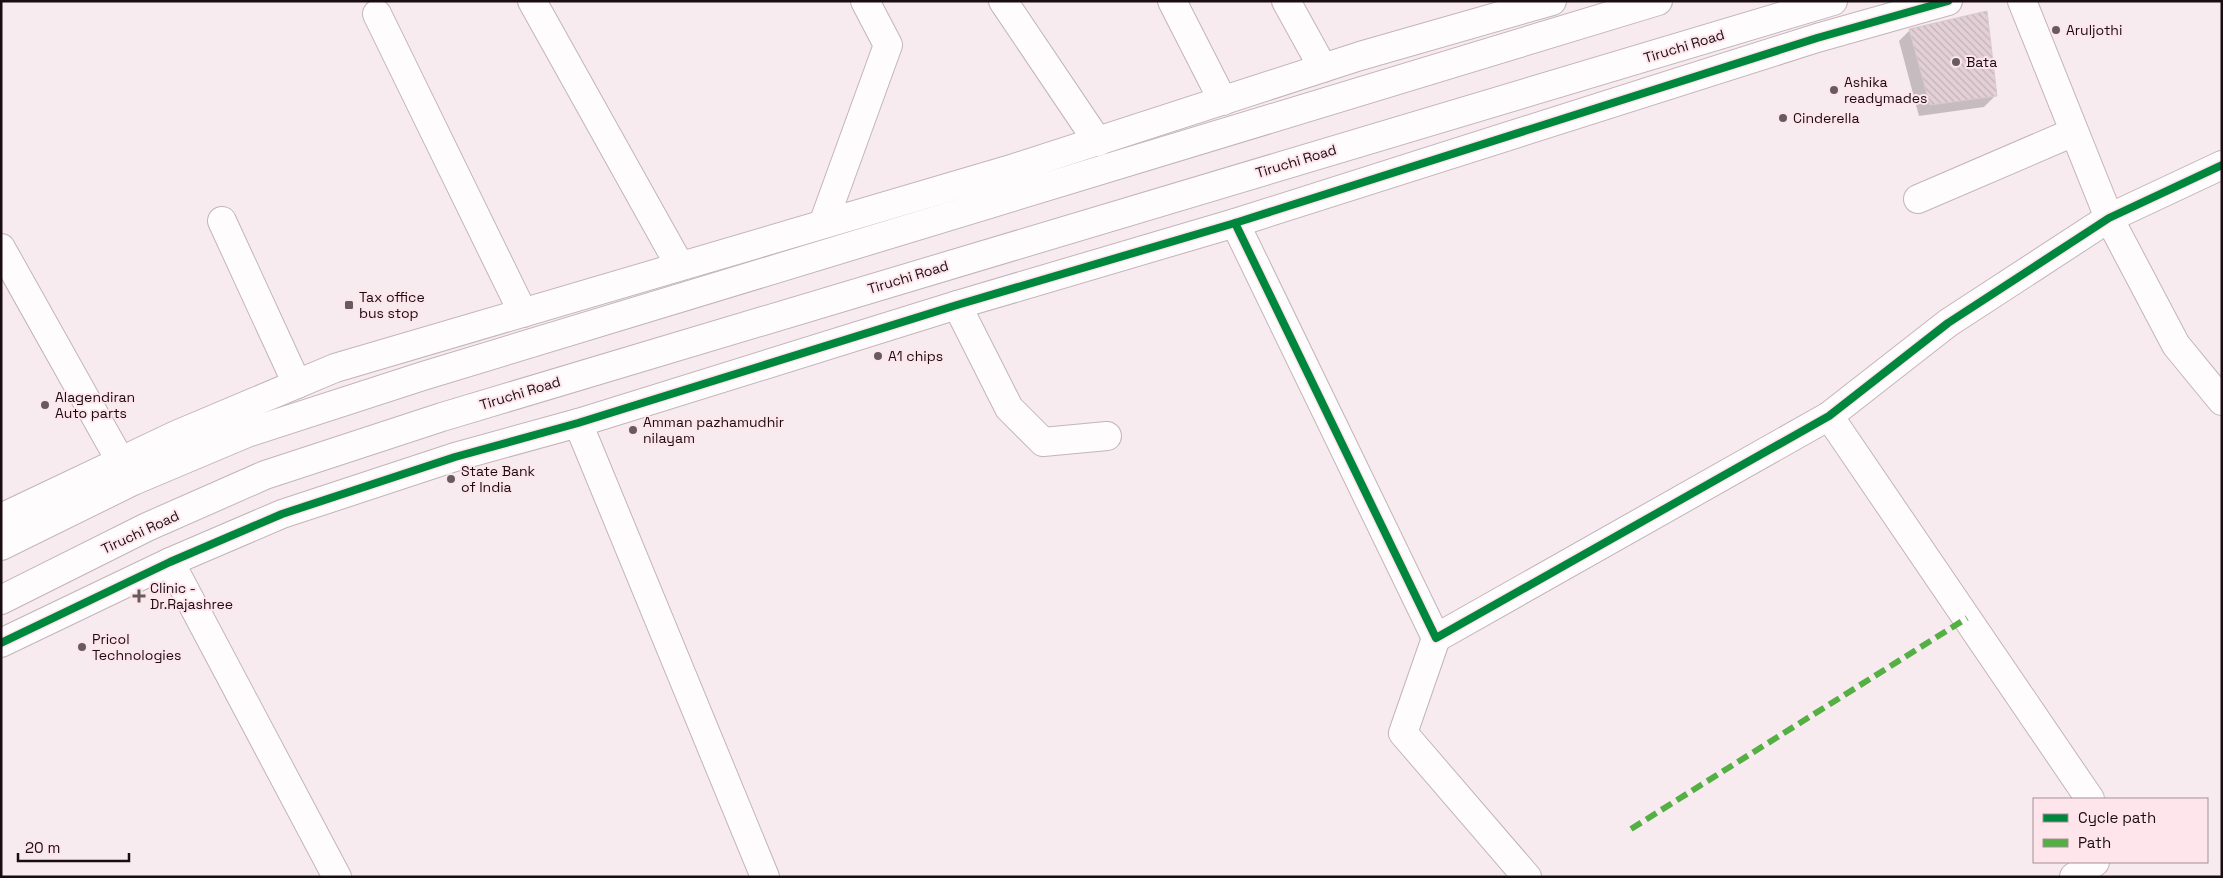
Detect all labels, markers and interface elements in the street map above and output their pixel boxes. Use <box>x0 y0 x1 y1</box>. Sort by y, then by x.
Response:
place label: Aruljothi <box>2066 21 2122 39</box>
marker: Aruljothi <box>2050 24 2062 36</box>
street label: Tiruchi Road <box>1641 25 1727 67</box>
place label: Bata <box>1966 53 1997 71</box>
marker: Bata <box>1950 56 1962 68</box>
place label: Ashika readymades <box>1844 73 1927 107</box>
marker: Ashika readymades <box>1828 84 1840 96</box>
place label: Cinderella <box>1793 109 1860 127</box>
marker: Cinderella <box>1777 112 1789 124</box>
street label: Tiruchi Road <box>1253 140 1339 182</box>
street label: Tiruchi Road <box>865 256 951 298</box>
place label: Tax office bus stop <box>359 288 425 322</box>
marker: Tax office bus stop <box>343 299 355 311</box>
place label: A1 chips <box>888 347 943 365</box>
marker: A1 chips <box>872 350 884 362</box>
street label: Tiruchi Road <box>477 372 563 414</box>
place label: Alagendiran Auto parts <box>55 388 135 422</box>
marker: Alagendiran Auto parts <box>39 399 51 411</box>
place label: Amman pazhamudhir nilayam <box>643 413 784 447</box>
marker: Amman pazhamudhir nilayam <box>627 424 639 436</box>
place label: State Bank of India <box>461 462 536 496</box>
marker: State Bank of India <box>445 473 457 485</box>
street label: Tiruchi Road <box>98 506 182 558</box>
place label: Clinic - Dr.Rajashree <box>150 579 233 613</box>
marker: Clinic - Dr.Rajashree <box>132 589 146 603</box>
place label: Pricol Technologies <box>92 630 181 664</box>
marker: Pricol Technologies <box>76 641 88 653</box>
legend <box>2033 798 2208 863</box>
text: Cycle path <box>2078 808 2156 827</box>
scale bar <box>18 830 129 862</box>
text: Path <box>2078 833 2111 852</box>
text: 20 m <box>25 838 60 857</box>

